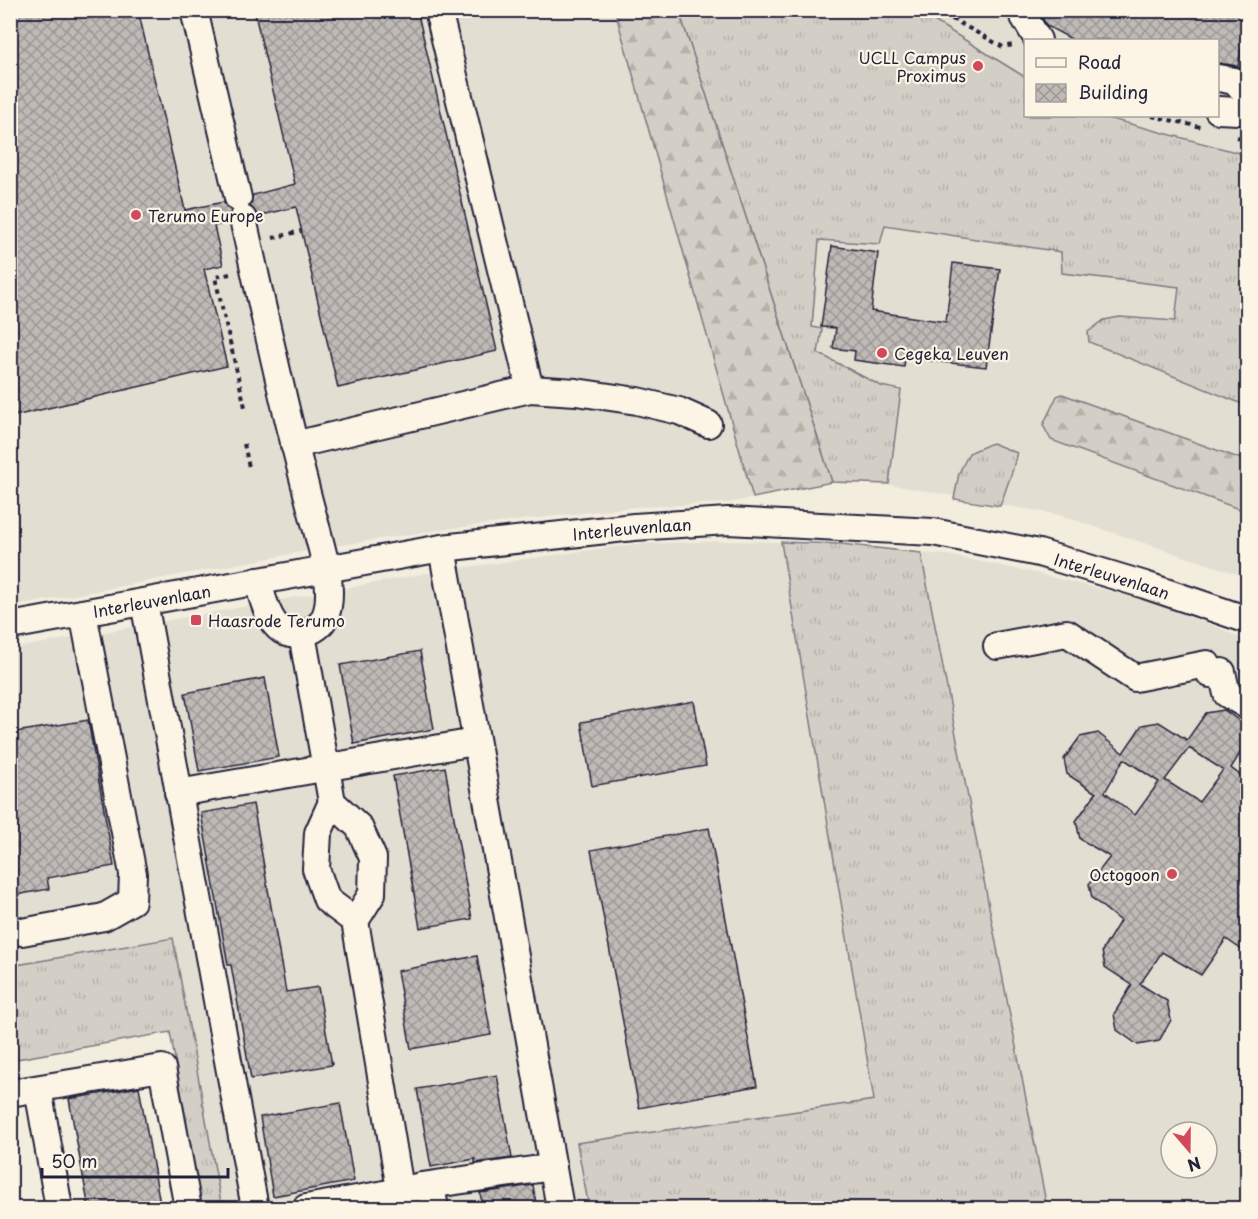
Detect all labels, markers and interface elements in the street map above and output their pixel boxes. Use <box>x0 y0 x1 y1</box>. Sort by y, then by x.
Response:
legend <box>1024 39 1219 117</box>
place label: UCLL Campus Proximus <box>858 45 966 87</box>
text: Road <box>1078 48 1122 75</box>
marker: UCLL Campus Proximus <box>971 59 985 73</box>
text: Building <box>1078 78 1148 105</box>
place label: Terumo Europe <box>148 203 264 227</box>
marker: Terumo Europe <box>129 208 143 222</box>
place label: Cegeka Leuven <box>894 341 1009 365</box>
marker: Cegeka Leuven <box>875 346 889 360</box>
street label: Interleuvenlaan <box>571 511 692 546</box>
street label: Interleuvenlaan <box>1051 546 1173 605</box>
street label: Interleuvenlaan <box>91 578 213 623</box>
place label: Haasrode Terumo <box>208 608 345 632</box>
marker: Haasrode Terumo <box>189 613 203 627</box>
place label: Octogoon <box>1089 862 1160 886</box>
marker: Octogoon <box>1165 867 1179 881</box>
north arrow <box>1159 1120 1219 1180</box>
scale bar <box>42 1141 228 1179</box>
text: 50 m <box>51 1147 98 1174</box>
text: N <box>1184 1152 1205 1178</box>

